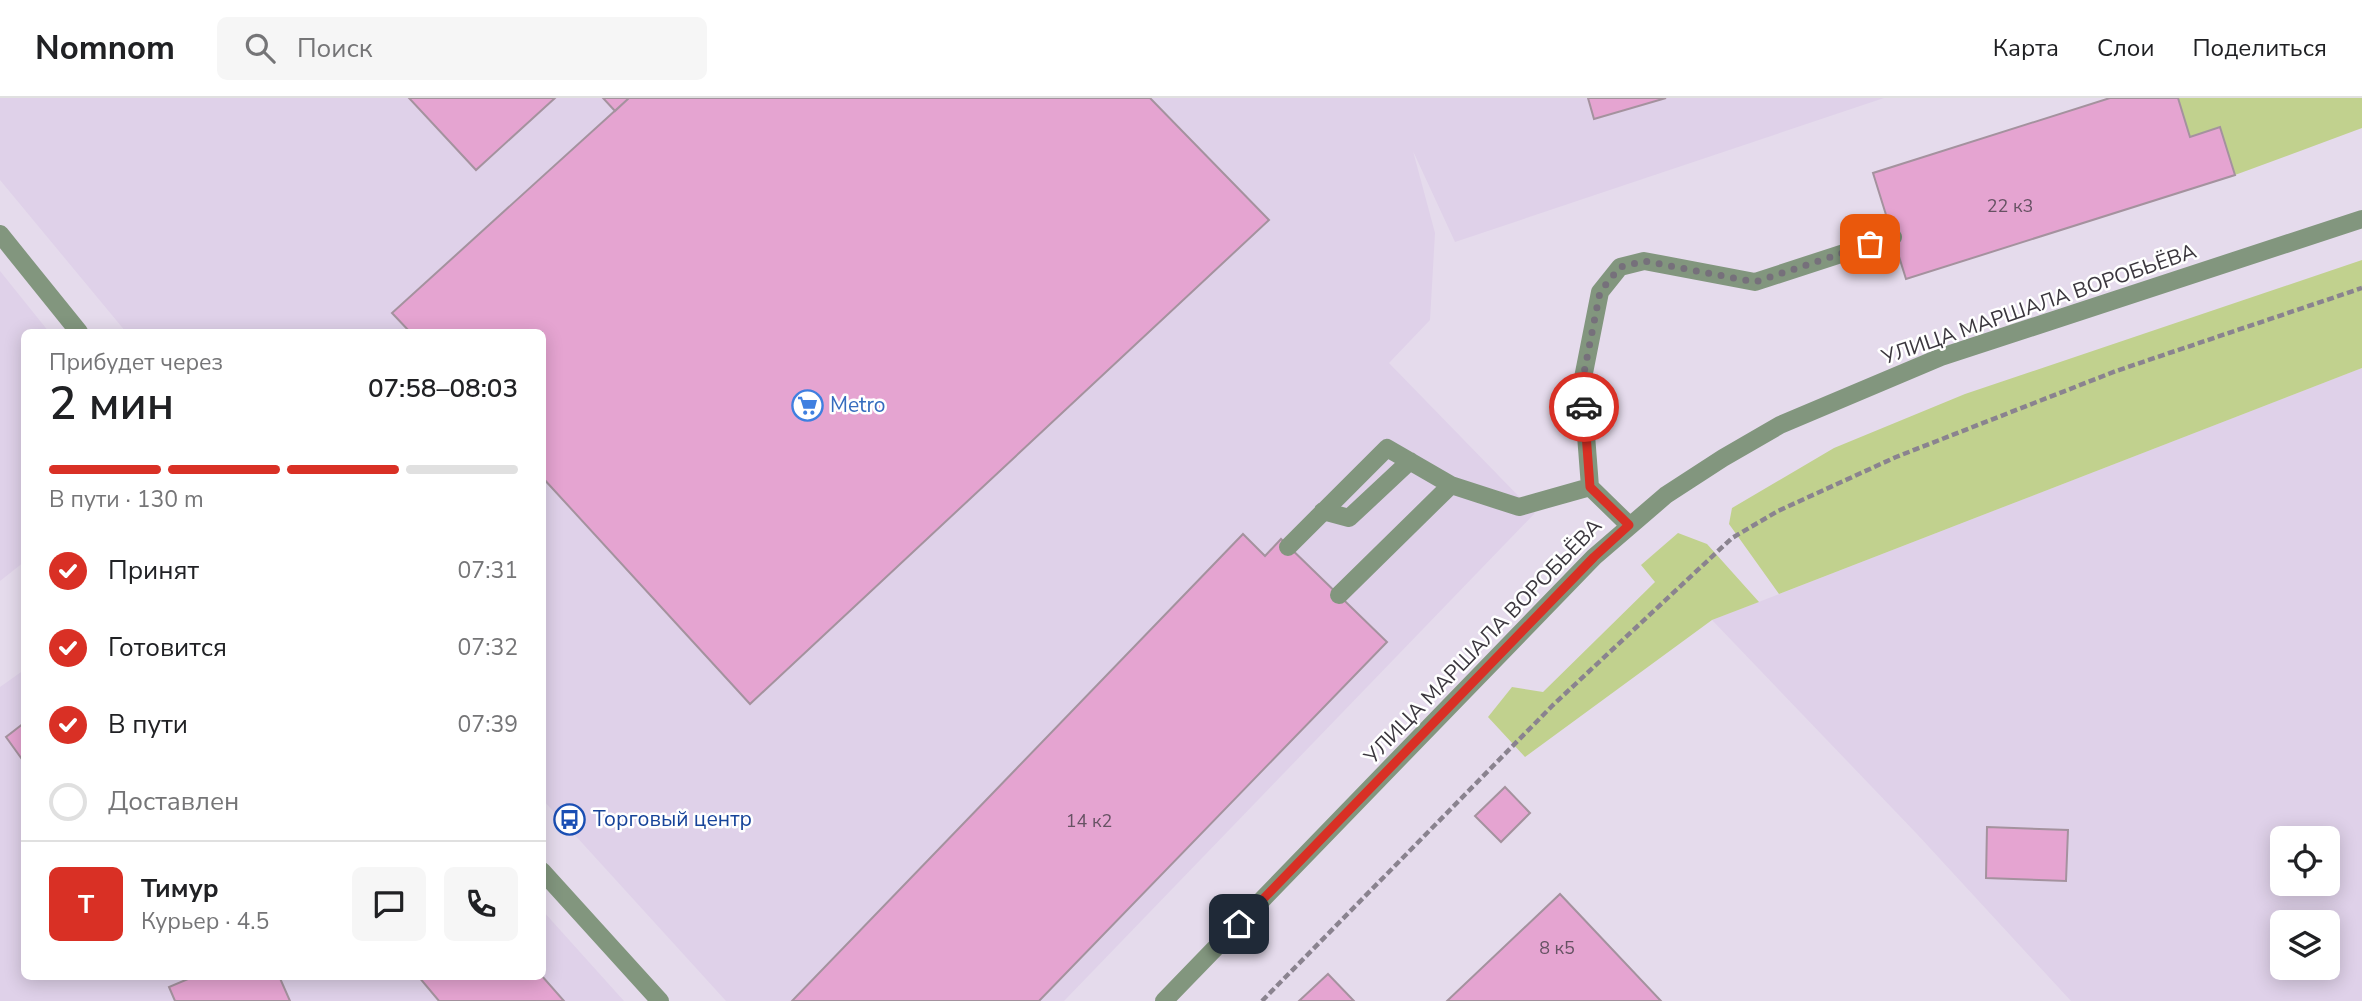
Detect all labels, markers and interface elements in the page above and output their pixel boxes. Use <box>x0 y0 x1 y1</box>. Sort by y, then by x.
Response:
search box <box>217 17 707 80</box>
text: Nomnom <box>35 26 175 71</box>
icon: search <box>241 29 279 67</box>
text: Поиск <box>297 31 372 66</box>
text: Карта <box>1993 32 2059 64</box>
text: Слои <box>2097 32 2154 64</box>
text: Поделиться <box>2192 32 2327 64</box>
house number: 22 к3 <box>1987 194 2033 218</box>
pin <box>1840 214 1900 274</box>
icon: bag <box>1851 225 1889 263</box>
street label: УЛИЦА МАРШАЛА ВОРОБЬЁВА <box>1877 237 2200 371</box>
text: Прибудет через <box>49 347 223 378</box>
text: 07:58–08:03 <box>368 371 518 406</box>
text: 2 мин <box>49 372 174 435</box>
courier <box>1549 372 1619 442</box>
supermarket icon: Metro <box>790 388 824 422</box>
icon: car <box>1565 388 1603 426</box>
place label: Metro <box>830 391 886 419</box>
text: В пути · 130 m <box>49 484 204 515</box>
street label: УЛИЦА МАРШАЛА ВОРОБЬЁВА <box>1357 512 1608 770</box>
icon: check <box>49 552 87 590</box>
text: Принят <box>108 553 199 588</box>
text: 07:31 <box>458 555 518 586</box>
icon: check <box>49 629 87 667</box>
text: Готовится <box>108 630 227 665</box>
text: 07:32 <box>458 632 518 663</box>
icon: check <box>49 706 87 744</box>
text: В пути <box>108 707 188 742</box>
text: 07:39 <box>458 709 518 740</box>
text: Доставлен <box>108 784 239 819</box>
bus stop icon: Торговый центр <box>553 802 587 836</box>
place label: Торговый центр <box>593 805 752 833</box>
house number: 14 к2 <box>1066 809 1112 833</box>
map controls <box>2270 826 2340 980</box>
button: locate <box>2270 826 2340 896</box>
button: chat <box>352 867 426 941</box>
button: phone <box>444 867 518 941</box>
text: Тимур <box>141 871 219 906</box>
text: Т <box>78 887 94 922</box>
pin <box>1209 894 1269 954</box>
icon: home <box>1220 905 1258 943</box>
text: Курьер · 4.5 <box>141 906 269 937</box>
button: layers <box>2270 910 2340 980</box>
house number: 8 к5 <box>1539 936 1575 960</box>

